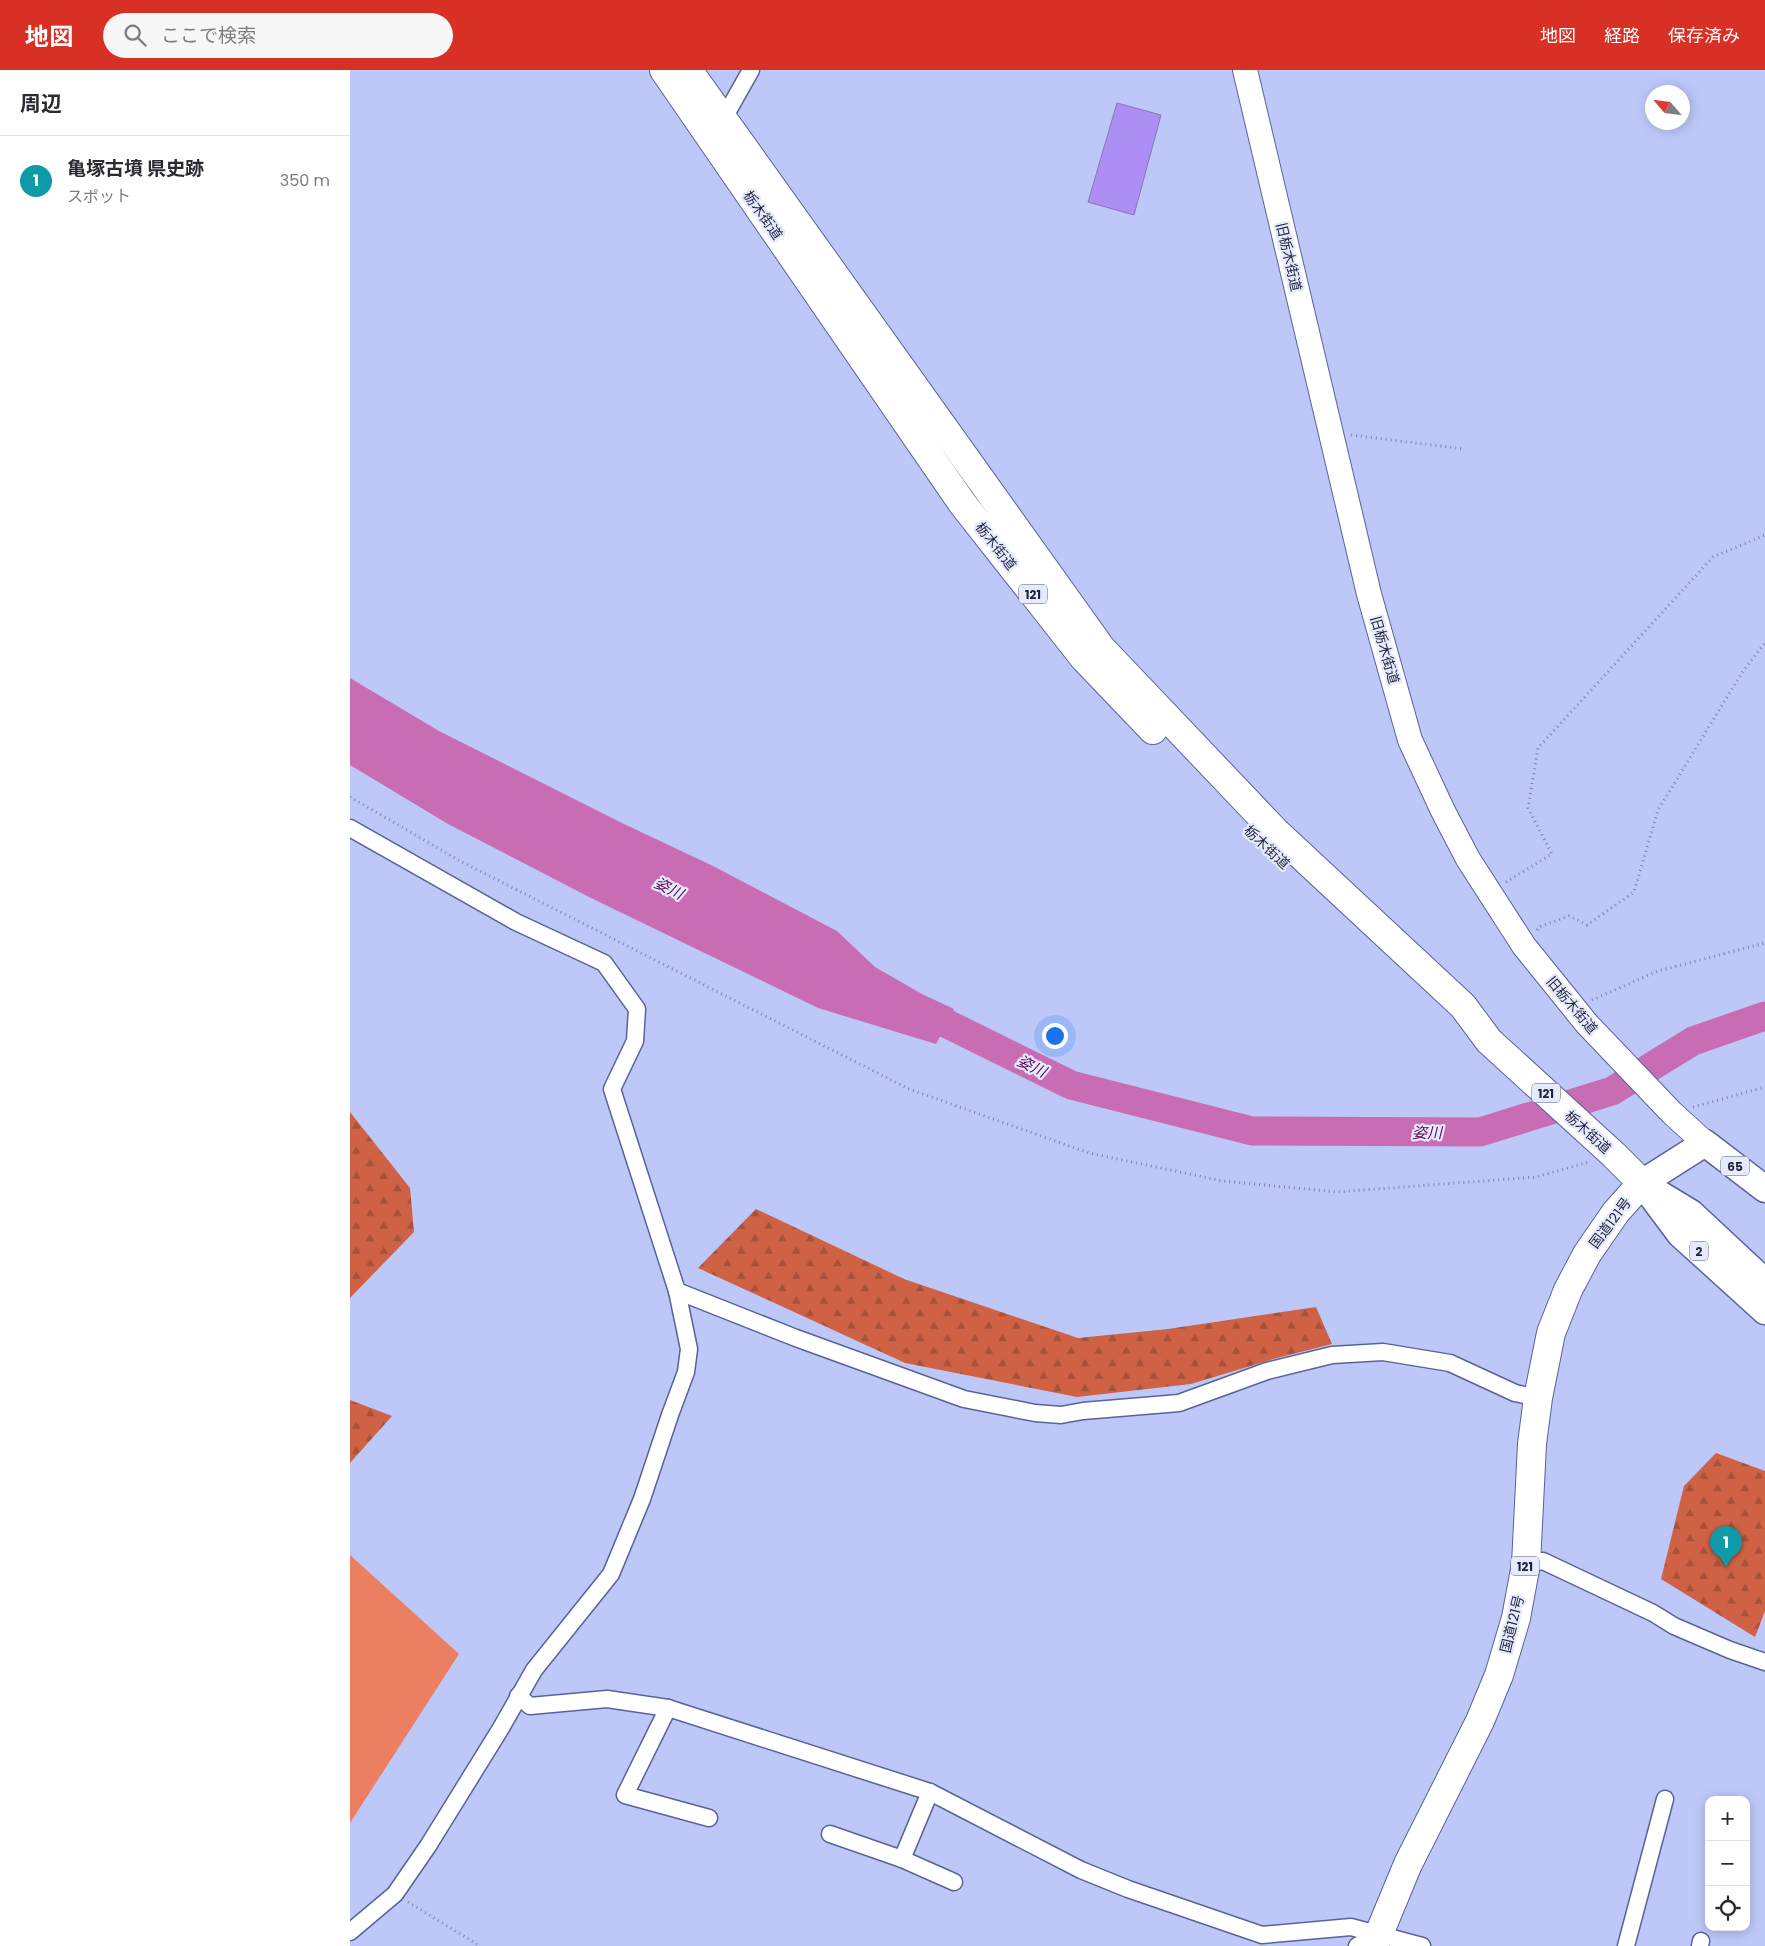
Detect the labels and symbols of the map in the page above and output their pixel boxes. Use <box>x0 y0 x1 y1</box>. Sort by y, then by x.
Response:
north arrow <box>1645 85 1690 130</box>
street label: 栃木街道 <box>739 186 787 244</box>
street label: 旧栃木街道 <box>1271 221 1307 293</box>
street label: 栃木街道 <box>971 518 1021 574</box>
road number: 121 <box>1019 584 1047 604</box>
street label: 旧栃木街道 <box>1366 614 1404 686</box>
street label: 栃木街道 <box>1240 821 1294 873</box>
water label: 姿川 <box>651 872 689 905</box>
street label: 旧栃木街道 <box>1542 972 1602 1038</box>
your location <box>1042 1023 1068 1049</box>
water label: 姿川 <box>1014 1050 1052 1083</box>
road number: 121 <box>1532 1084 1560 1102</box>
street label: 栃木街道 <box>1561 1106 1615 1158</box>
water label: 姿川 <box>1412 1122 1444 1143</box>
road number: 65 <box>1721 1156 1749 1176</box>
street label: 国道121号 <box>1584 1193 1636 1253</box>
road number: 2 <box>1690 1242 1708 1260</box>
pin: 1 <box>1710 1526 1742 1567</box>
road number: 121 <box>1511 1556 1539 1575</box>
street label: 国道121号 <box>1495 1593 1529 1655</box>

